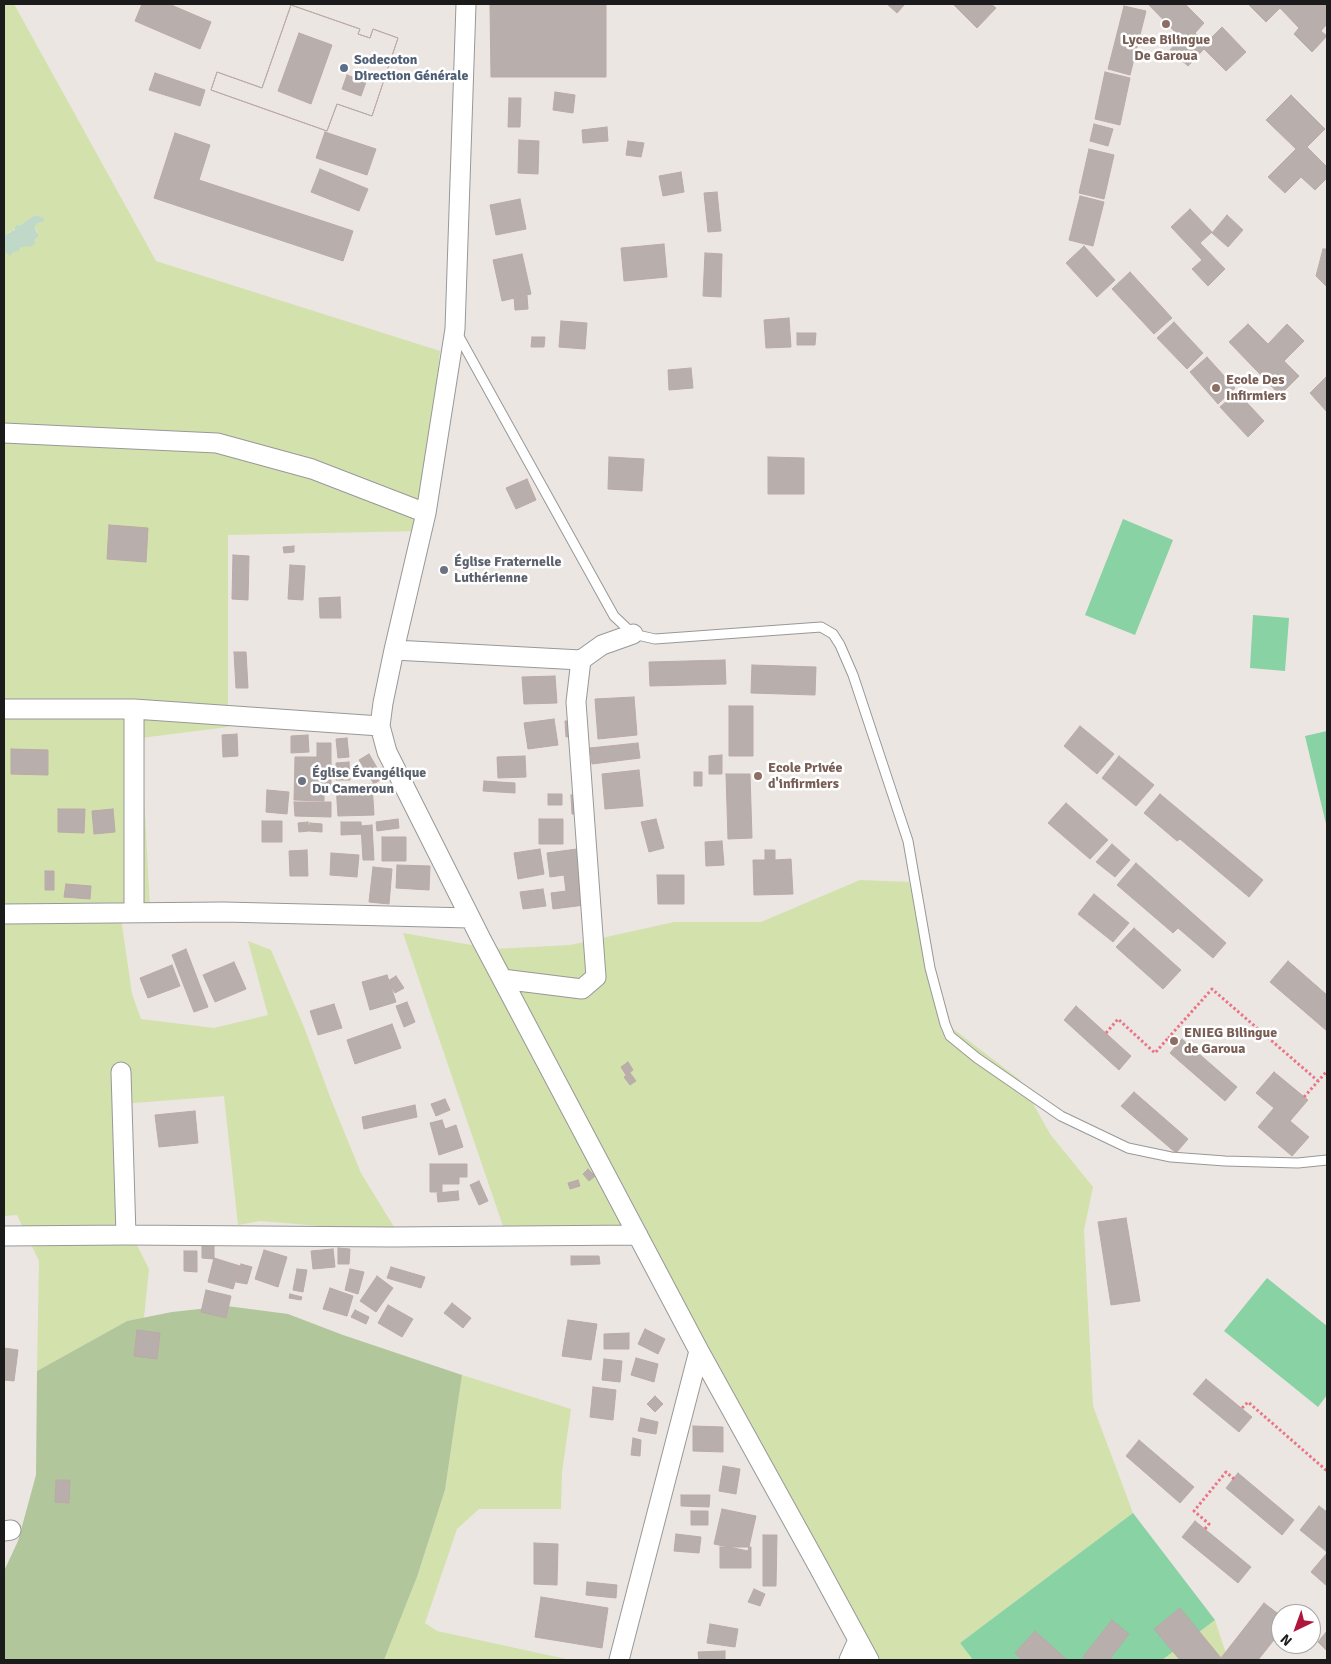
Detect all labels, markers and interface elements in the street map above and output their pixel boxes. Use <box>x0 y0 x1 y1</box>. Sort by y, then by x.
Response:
marker: Lycee Bilingue De Garoua <box>1160 18 1172 30</box>
place label: Lycee Bilingue De Garoua <box>1122 32 1210 64</box>
place label: Sodecoton Direction Générale <box>354 52 468 84</box>
marker: Sodecoton Direction Générale <box>338 62 350 74</box>
place label: Ecole Des Infirmiers <box>1226 372 1286 404</box>
marker: Ecole Des Infirmiers <box>1210 382 1222 394</box>
place label: Église Fraternelle Luthérienne <box>454 554 561 586</box>
marker: Église Fraternelle Luthérienne <box>438 564 450 576</box>
place label: Ecole Privée d'infirmiers <box>768 760 842 792</box>
place label: Église Évangélique Du Cameroun <box>312 765 426 798</box>
marker: Ecole Privée d'infirmiers <box>752 770 764 782</box>
marker: Église Évangélique Du Cameroun <box>296 775 308 787</box>
place label: ENIEG Bilingue de Garoua <box>1184 1025 1277 1058</box>
marker: ENIEG Bilingue de Garoua <box>1168 1035 1180 1047</box>
north arrow <box>1271 1604 1321 1654</box>
text: N <box>1277 1630 1296 1649</box>

